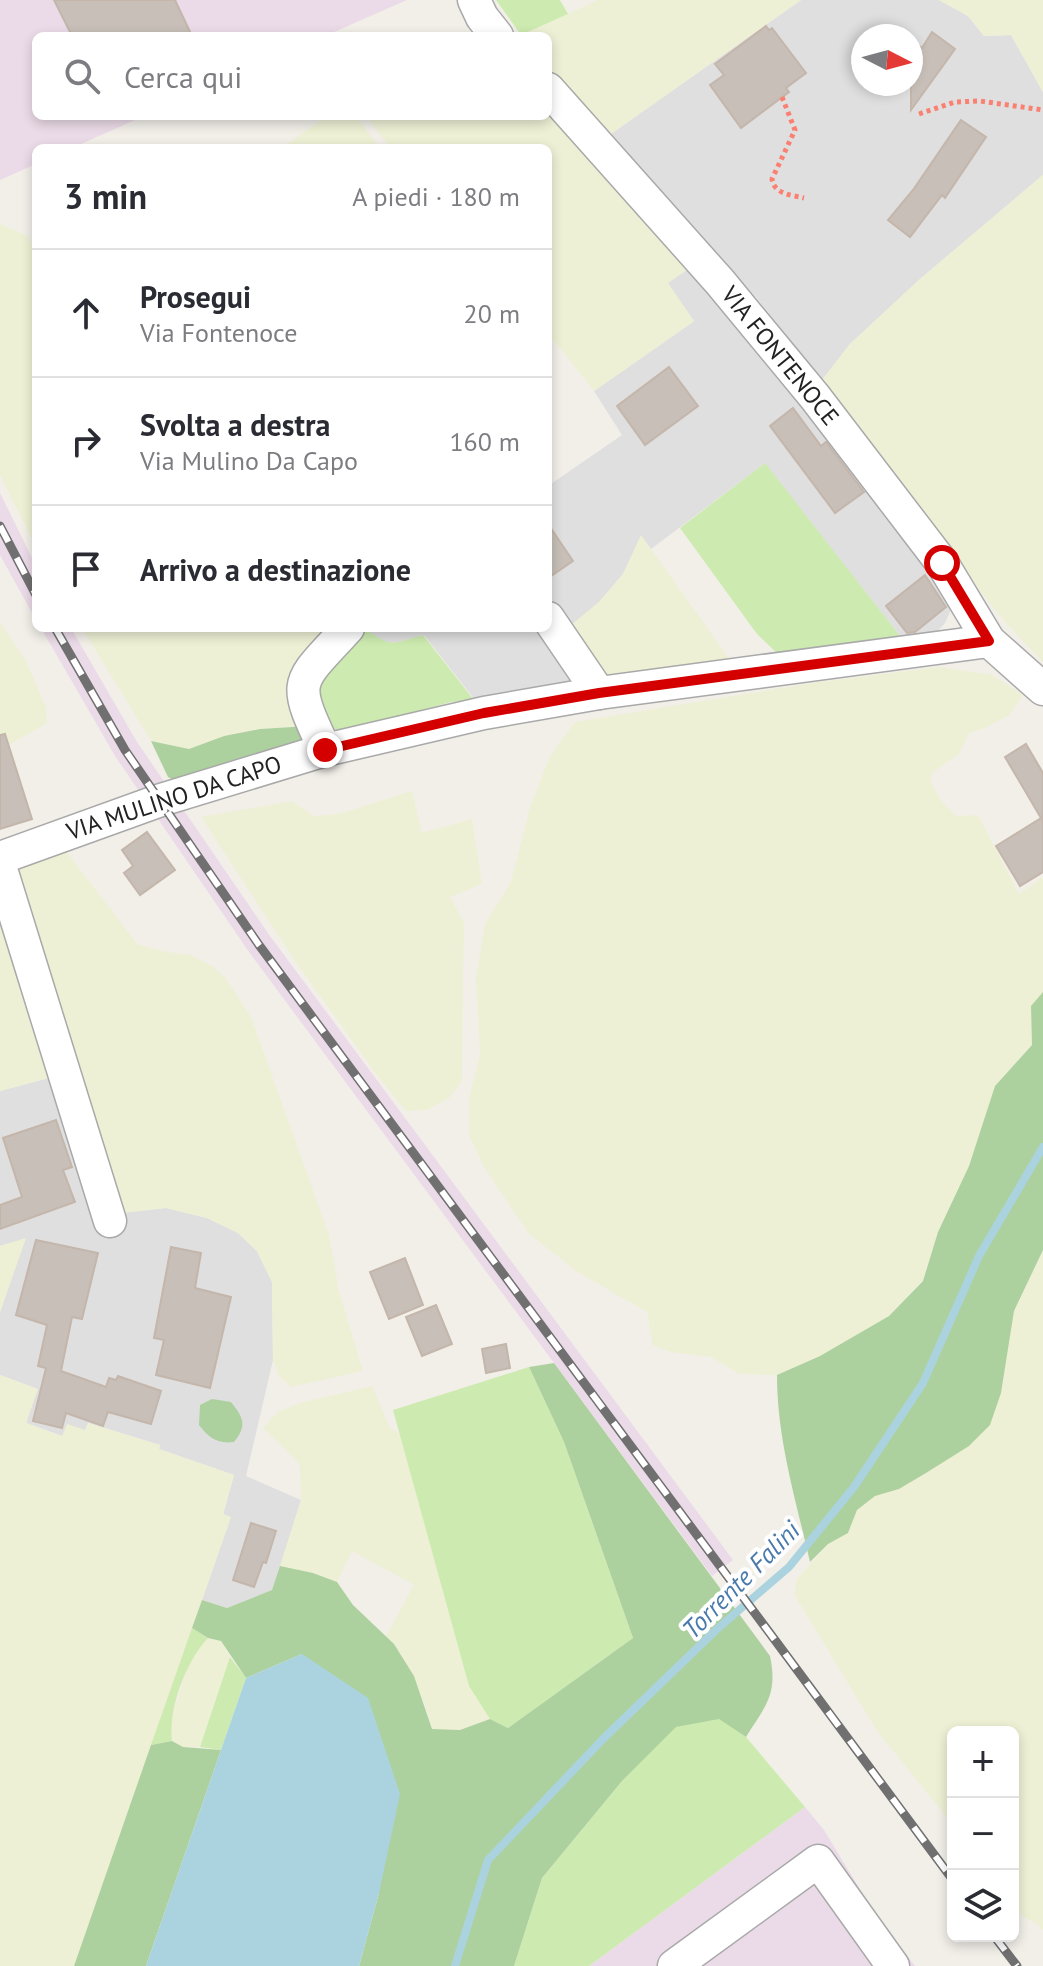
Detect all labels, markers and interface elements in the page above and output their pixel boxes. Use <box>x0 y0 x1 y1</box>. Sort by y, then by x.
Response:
north arrow <box>851 24 923 96</box>
search box <box>32 32 552 120</box>
icon: search <box>60 54 104 98</box>
text: Cerca qui <box>124 57 242 96</box>
text: 3 min <box>64 174 147 218</box>
text: A piedi · 180 m <box>352 180 520 213</box>
text: Prosegui <box>140 277 251 316</box>
street label: VIA FONTENOCE <box>714 279 846 432</box>
icon: ahead <box>64 291 108 335</box>
text: 20 m <box>464 297 520 330</box>
text: Via Fontenoce <box>140 316 297 349</box>
text: Svolta a destra <box>140 405 330 444</box>
icon: right <box>64 419 108 463</box>
text: 160 m <box>449 425 520 458</box>
text: Via Mulino Da Capo <box>140 444 358 477</box>
route start <box>924 545 960 581</box>
icon: arrive <box>64 547 108 591</box>
text: Arrivo a destinazione <box>140 550 411 589</box>
route end <box>307 732 343 768</box>
street label: VIA MULINO DA CAPO <box>62 748 285 847</box>
water label: Torrente Falini <box>675 1513 807 1645</box>
map controls <box>947 1726 1019 1942</box>
button: + <box>947 1726 1019 1798</box>
button: − <box>947 1798 1019 1870</box>
button: layers <box>947 1870 1019 1942</box>

